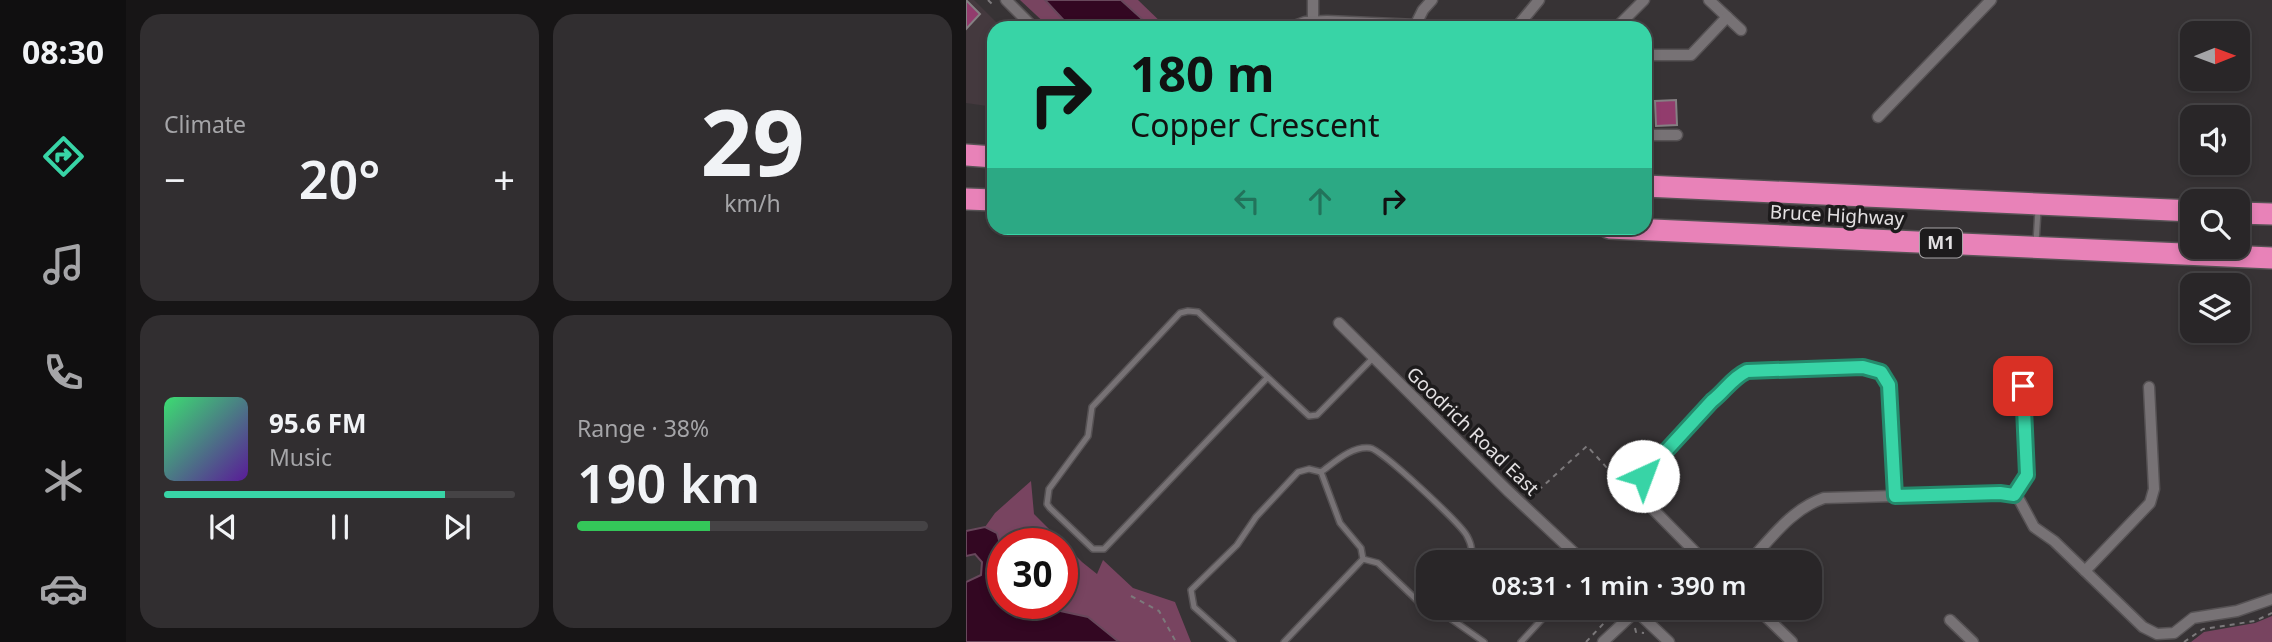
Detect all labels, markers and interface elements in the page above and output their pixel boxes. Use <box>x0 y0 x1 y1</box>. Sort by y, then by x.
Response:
north arrow <box>2180 21 2250 91</box>
map controls <box>2180 21 2250 343</box>
text: 08:30 <box>22 30 104 73</box>
text: 180 m <box>1130 40 1275 106</box>
icon: right <box>1015 49 1106 140</box>
text: 29 <box>700 79 805 203</box>
text: Copper Crescent <box>1130 103 1379 146</box>
button: sound <box>2180 105 2250 175</box>
text: Climate <box>164 108 246 140</box>
icon: directions <box>39 132 88 181</box>
text: 20° <box>299 143 380 214</box>
text: − <box>164 153 186 205</box>
text: + <box>493 153 515 205</box>
icon: left <box>1228 182 1266 220</box>
icon: ahead <box>1301 182 1339 220</box>
icon: right <box>1374 182 1412 220</box>
text: km/h <box>724 187 781 219</box>
button: search <box>2180 189 2250 259</box>
street label: Bruce Highway <box>1769 199 1905 232</box>
road number: M1 <box>1920 229 1962 258</box>
icon: music <box>39 240 88 289</box>
button: layers <box>2180 273 2250 343</box>
icon: phone <box>39 348 88 397</box>
pin <box>1993 356 2053 416</box>
street label: Goodrich Road East <box>1401 361 1545 501</box>
icon: arrive <box>2004 367 2042 405</box>
text: 95.6 FM <box>269 405 366 441</box>
text: Range · 38% <box>577 412 709 444</box>
position arrow <box>1606 439 1680 513</box>
text: Music <box>269 441 332 473</box>
text: 190 km <box>577 447 760 518</box>
icon: climate <box>39 456 88 505</box>
icon: previous <box>204 508 242 546</box>
icon: pause <box>321 508 359 546</box>
icon: next <box>438 508 476 546</box>
speed limit sign: 30 <box>987 528 1078 619</box>
icon: car <box>39 564 88 613</box>
text: 08:31 · 1 min · 390 m <box>1492 567 1746 603</box>

